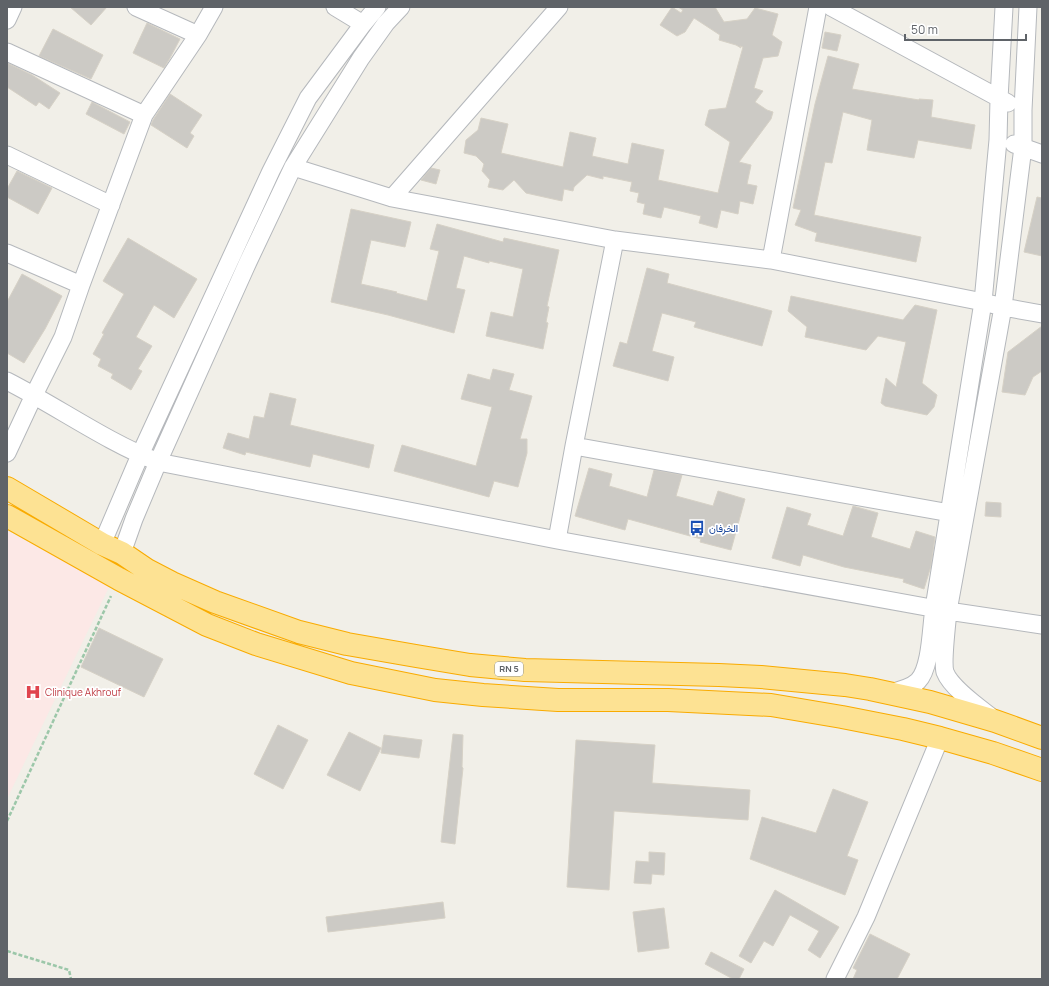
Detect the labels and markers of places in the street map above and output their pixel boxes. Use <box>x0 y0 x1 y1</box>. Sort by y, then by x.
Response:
bus stop icon: الخرفان <box>688 519 706 537</box>
place label: الخرفان <box>709 521 738 535</box>
hospital icon: Clinique Akhrouf <box>24 683 42 701</box>
place label: Clinique Akhrouf <box>45 685 121 699</box>

